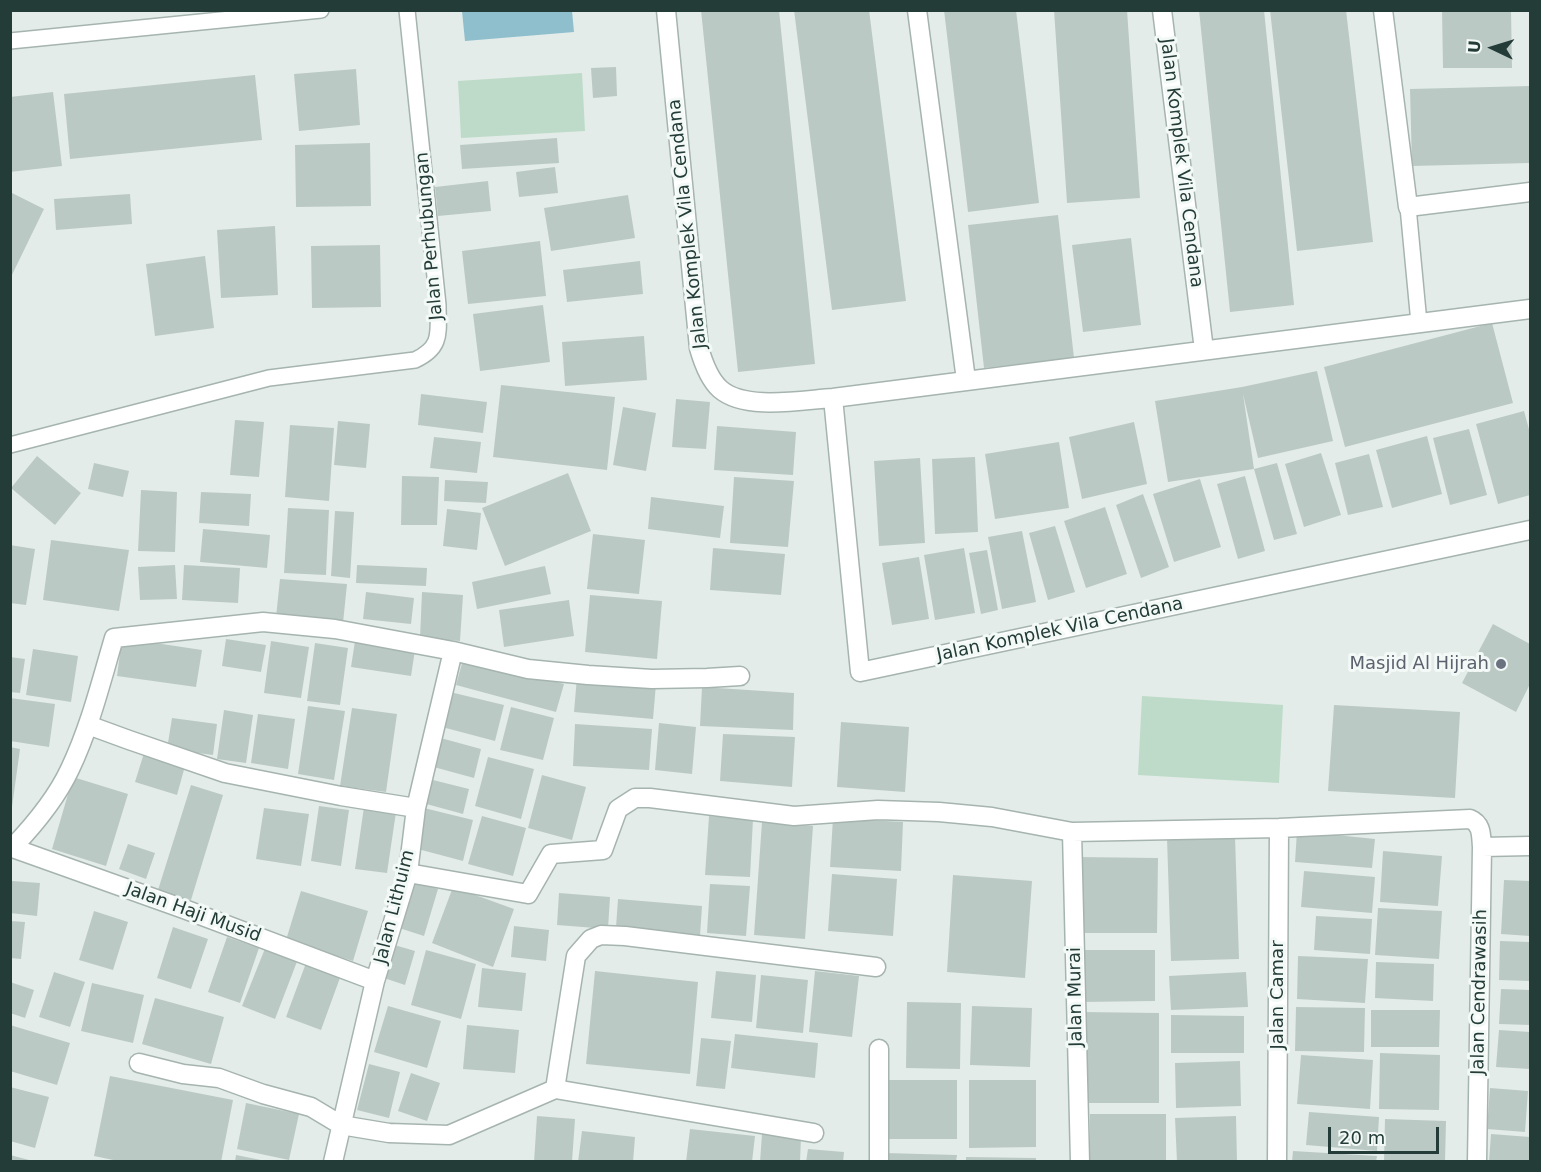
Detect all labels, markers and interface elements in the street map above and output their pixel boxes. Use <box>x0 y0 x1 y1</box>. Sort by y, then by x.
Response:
north arrow <box>1463 18 1523 78</box>
street label: Jalan Komplek Vila Cendana <box>1155 37 1207 289</box>
text: U <box>1465 40 1484 54</box>
street label: Jalan Komplek Vila Cendana <box>664 98 712 350</box>
street label: Jalan Perhubungan <box>412 151 448 321</box>
street label: Jalan Komplek Vila Cendana <box>935 593 1185 667</box>
place label: Masjid Al Hijrah <box>1350 653 1489 675</box>
marker: Masjid Al Hijrah <box>1494 657 1508 671</box>
street label: Jalan Lithuim <box>370 848 420 966</box>
street label: Jalan Haji Musid <box>122 878 264 948</box>
street label: Jalan Cendrawasih <box>1468 909 1492 1075</box>
street label: Jalan Camar <box>1267 940 1289 1050</box>
street label: Jalan Murai <box>1064 947 1088 1047</box>
scale bar <box>1331 1115 1442 1153</box>
text: 20 m <box>1339 1127 1385 1148</box>

